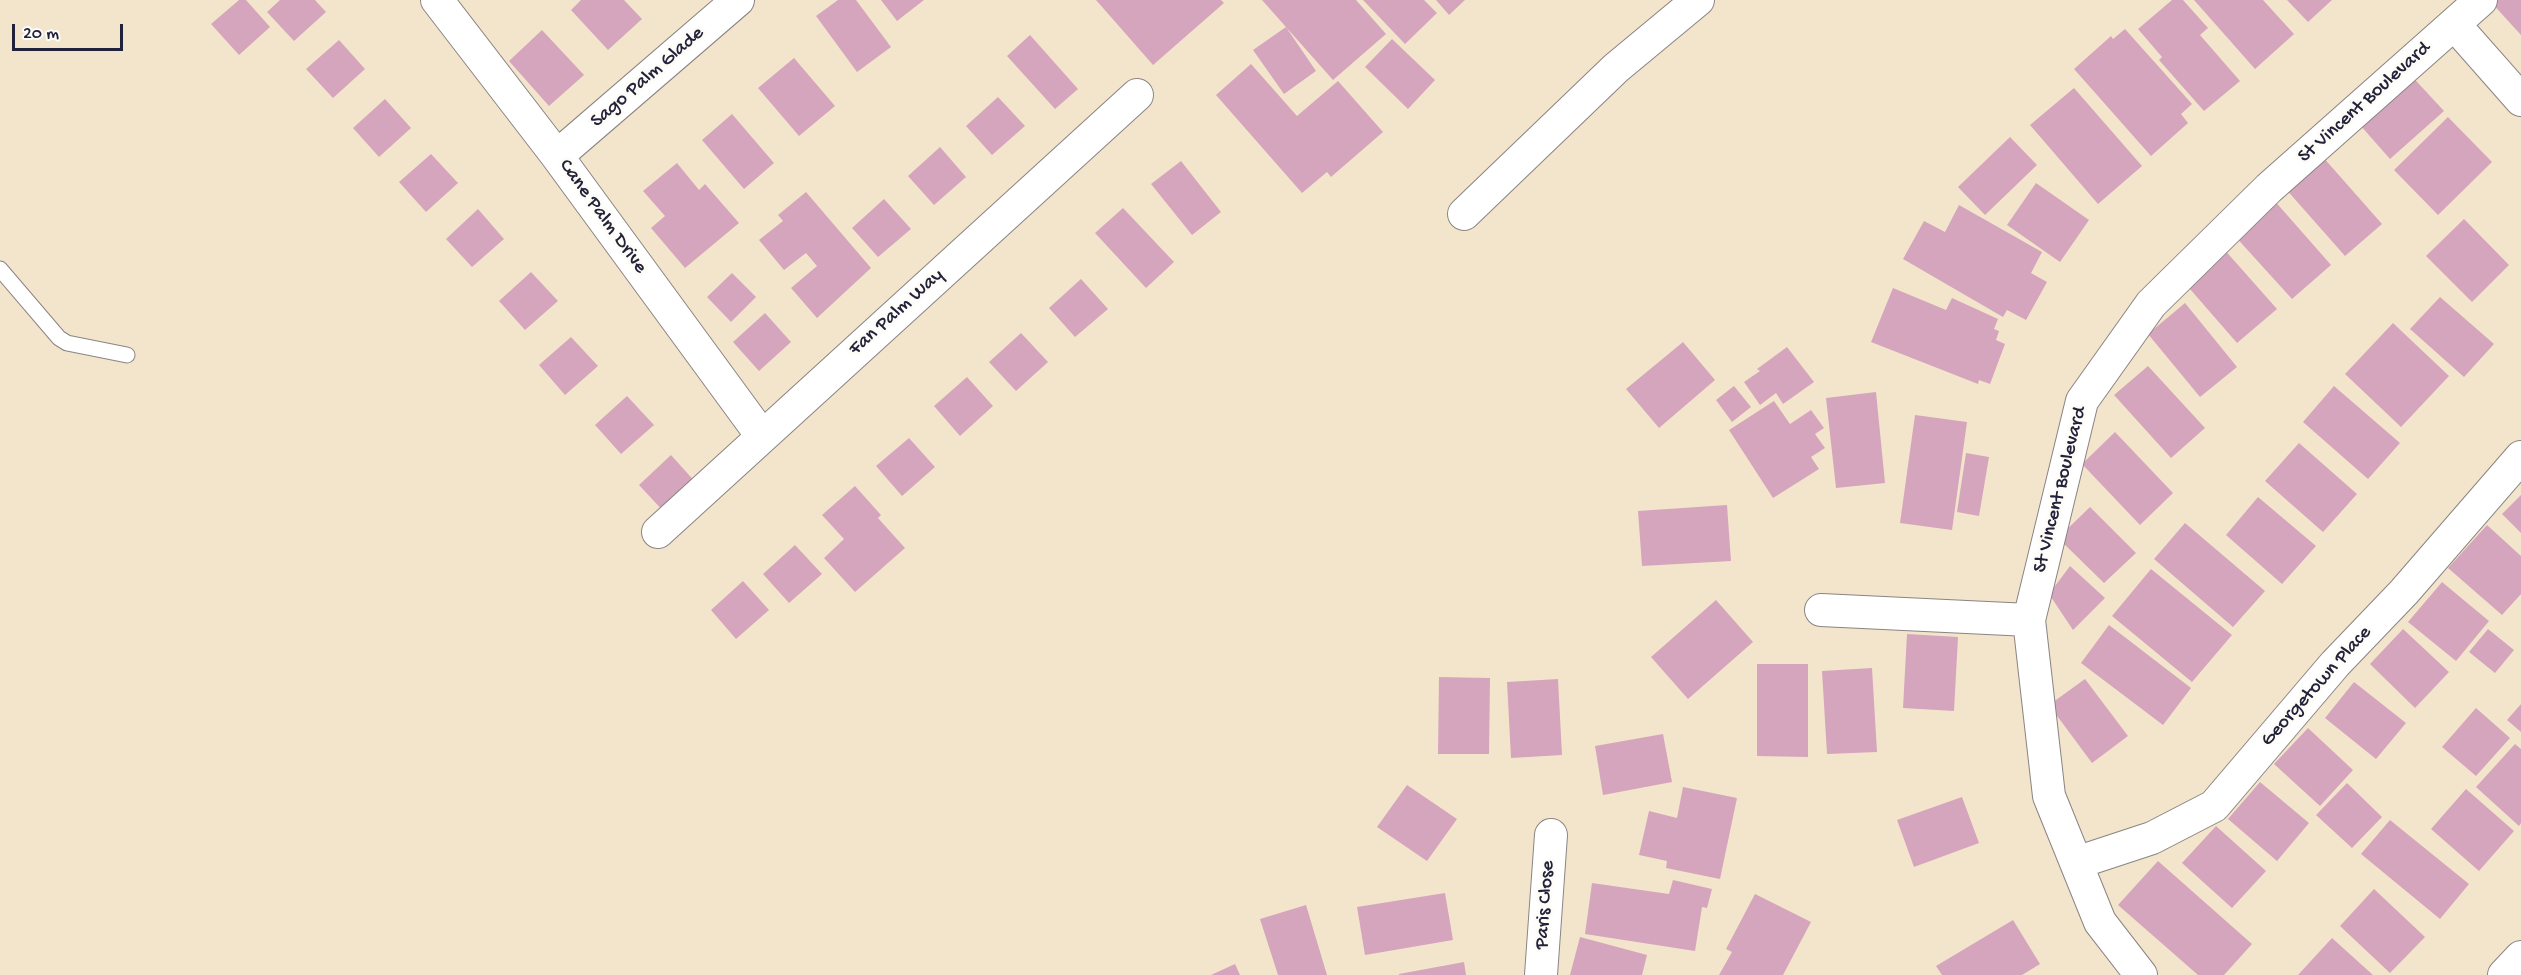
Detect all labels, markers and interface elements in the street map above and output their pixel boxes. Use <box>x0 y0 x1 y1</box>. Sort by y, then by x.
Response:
scale bar <box>15 12 126 50</box>
street label: Sago Palm Glade <box>586 22 710 134</box>
text: 20 m <box>23 24 59 45</box>
street label: St Vincent Boulevard <box>2294 37 2436 169</box>
street label: Cane Palm Drive <box>552 155 652 279</box>
street label: Fan Palm Way <box>845 264 949 362</box>
street label: St Vincent Boulevard <box>2029 405 2093 575</box>
street label: Georgetown Place <box>2257 622 2377 752</box>
street label: Paris Close <box>1531 860 1561 950</box>

